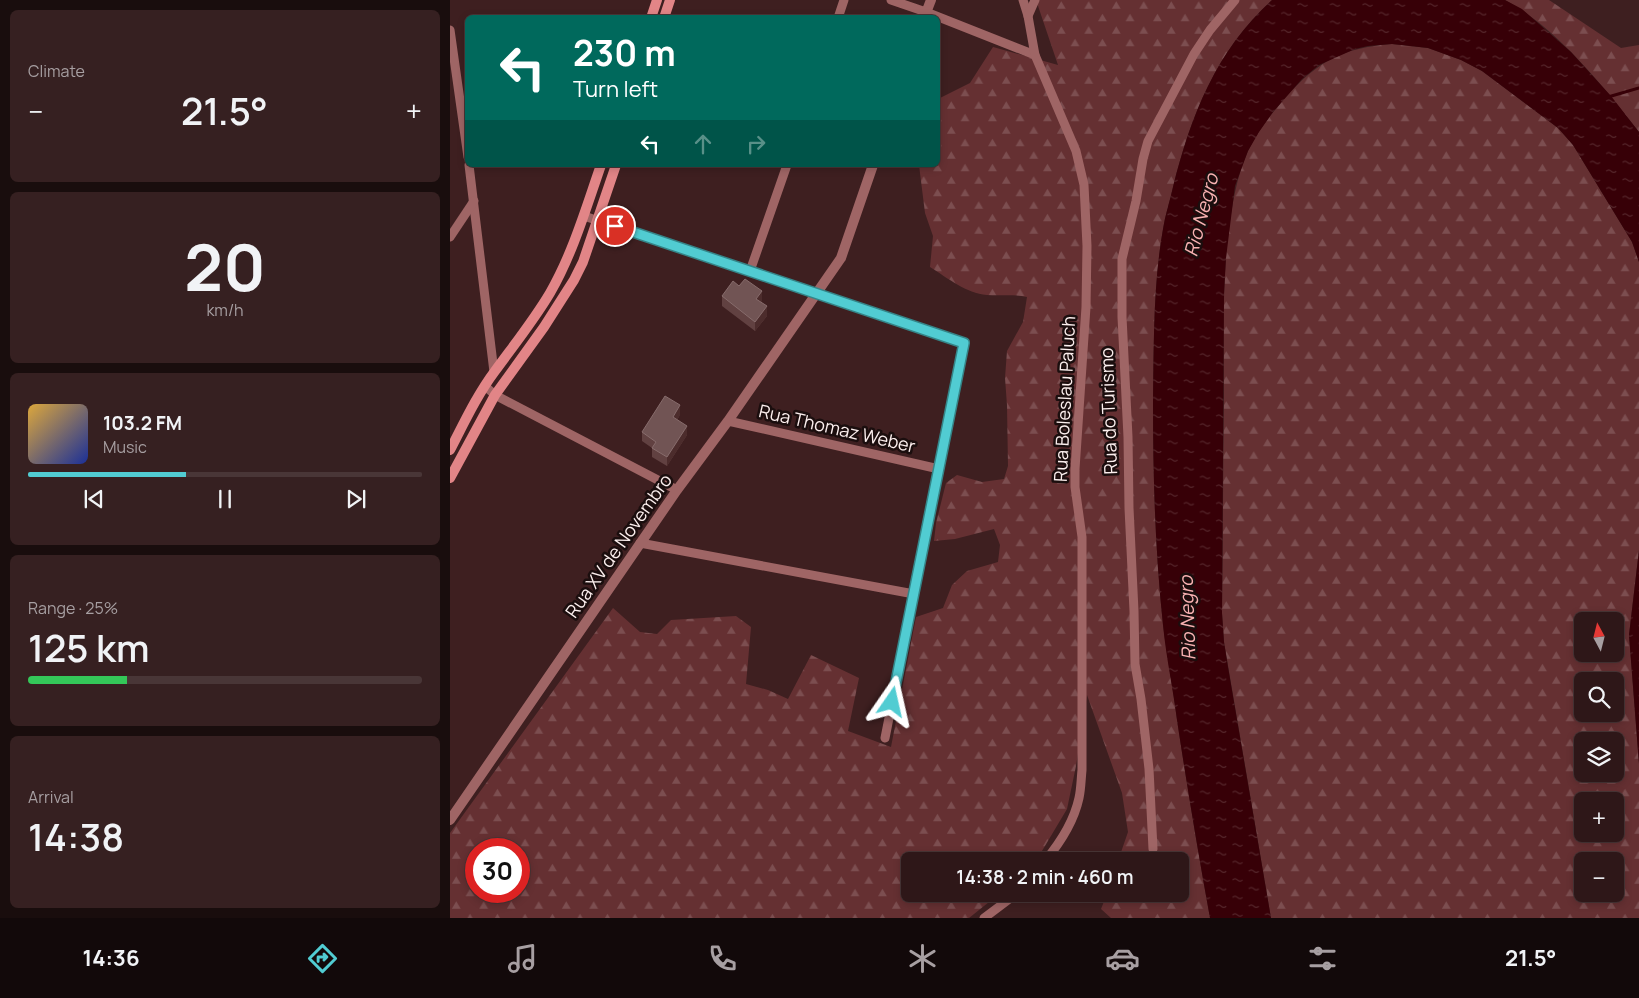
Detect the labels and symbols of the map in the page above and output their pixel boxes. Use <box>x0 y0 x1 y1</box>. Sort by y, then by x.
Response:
water label: Rio Negro <box>1177 169 1225 259</box>
pin <box>594 205 636 247</box>
street label: Rua Boleslau Paluch <box>1048 315 1080 482</box>
street label: Rua do Turismo <box>1094 347 1122 475</box>
street label: Rua Thomaz Weber <box>757 398 918 458</box>
street label: Rua XV de Novembro <box>560 469 677 622</box>
water label: Rio Negro <box>1172 573 1201 661</box>
north arrow <box>1574 612 1624 662</box>
position arrow <box>865 675 917 727</box>
speed limit sign: 30 <box>465 838 530 903</box>

